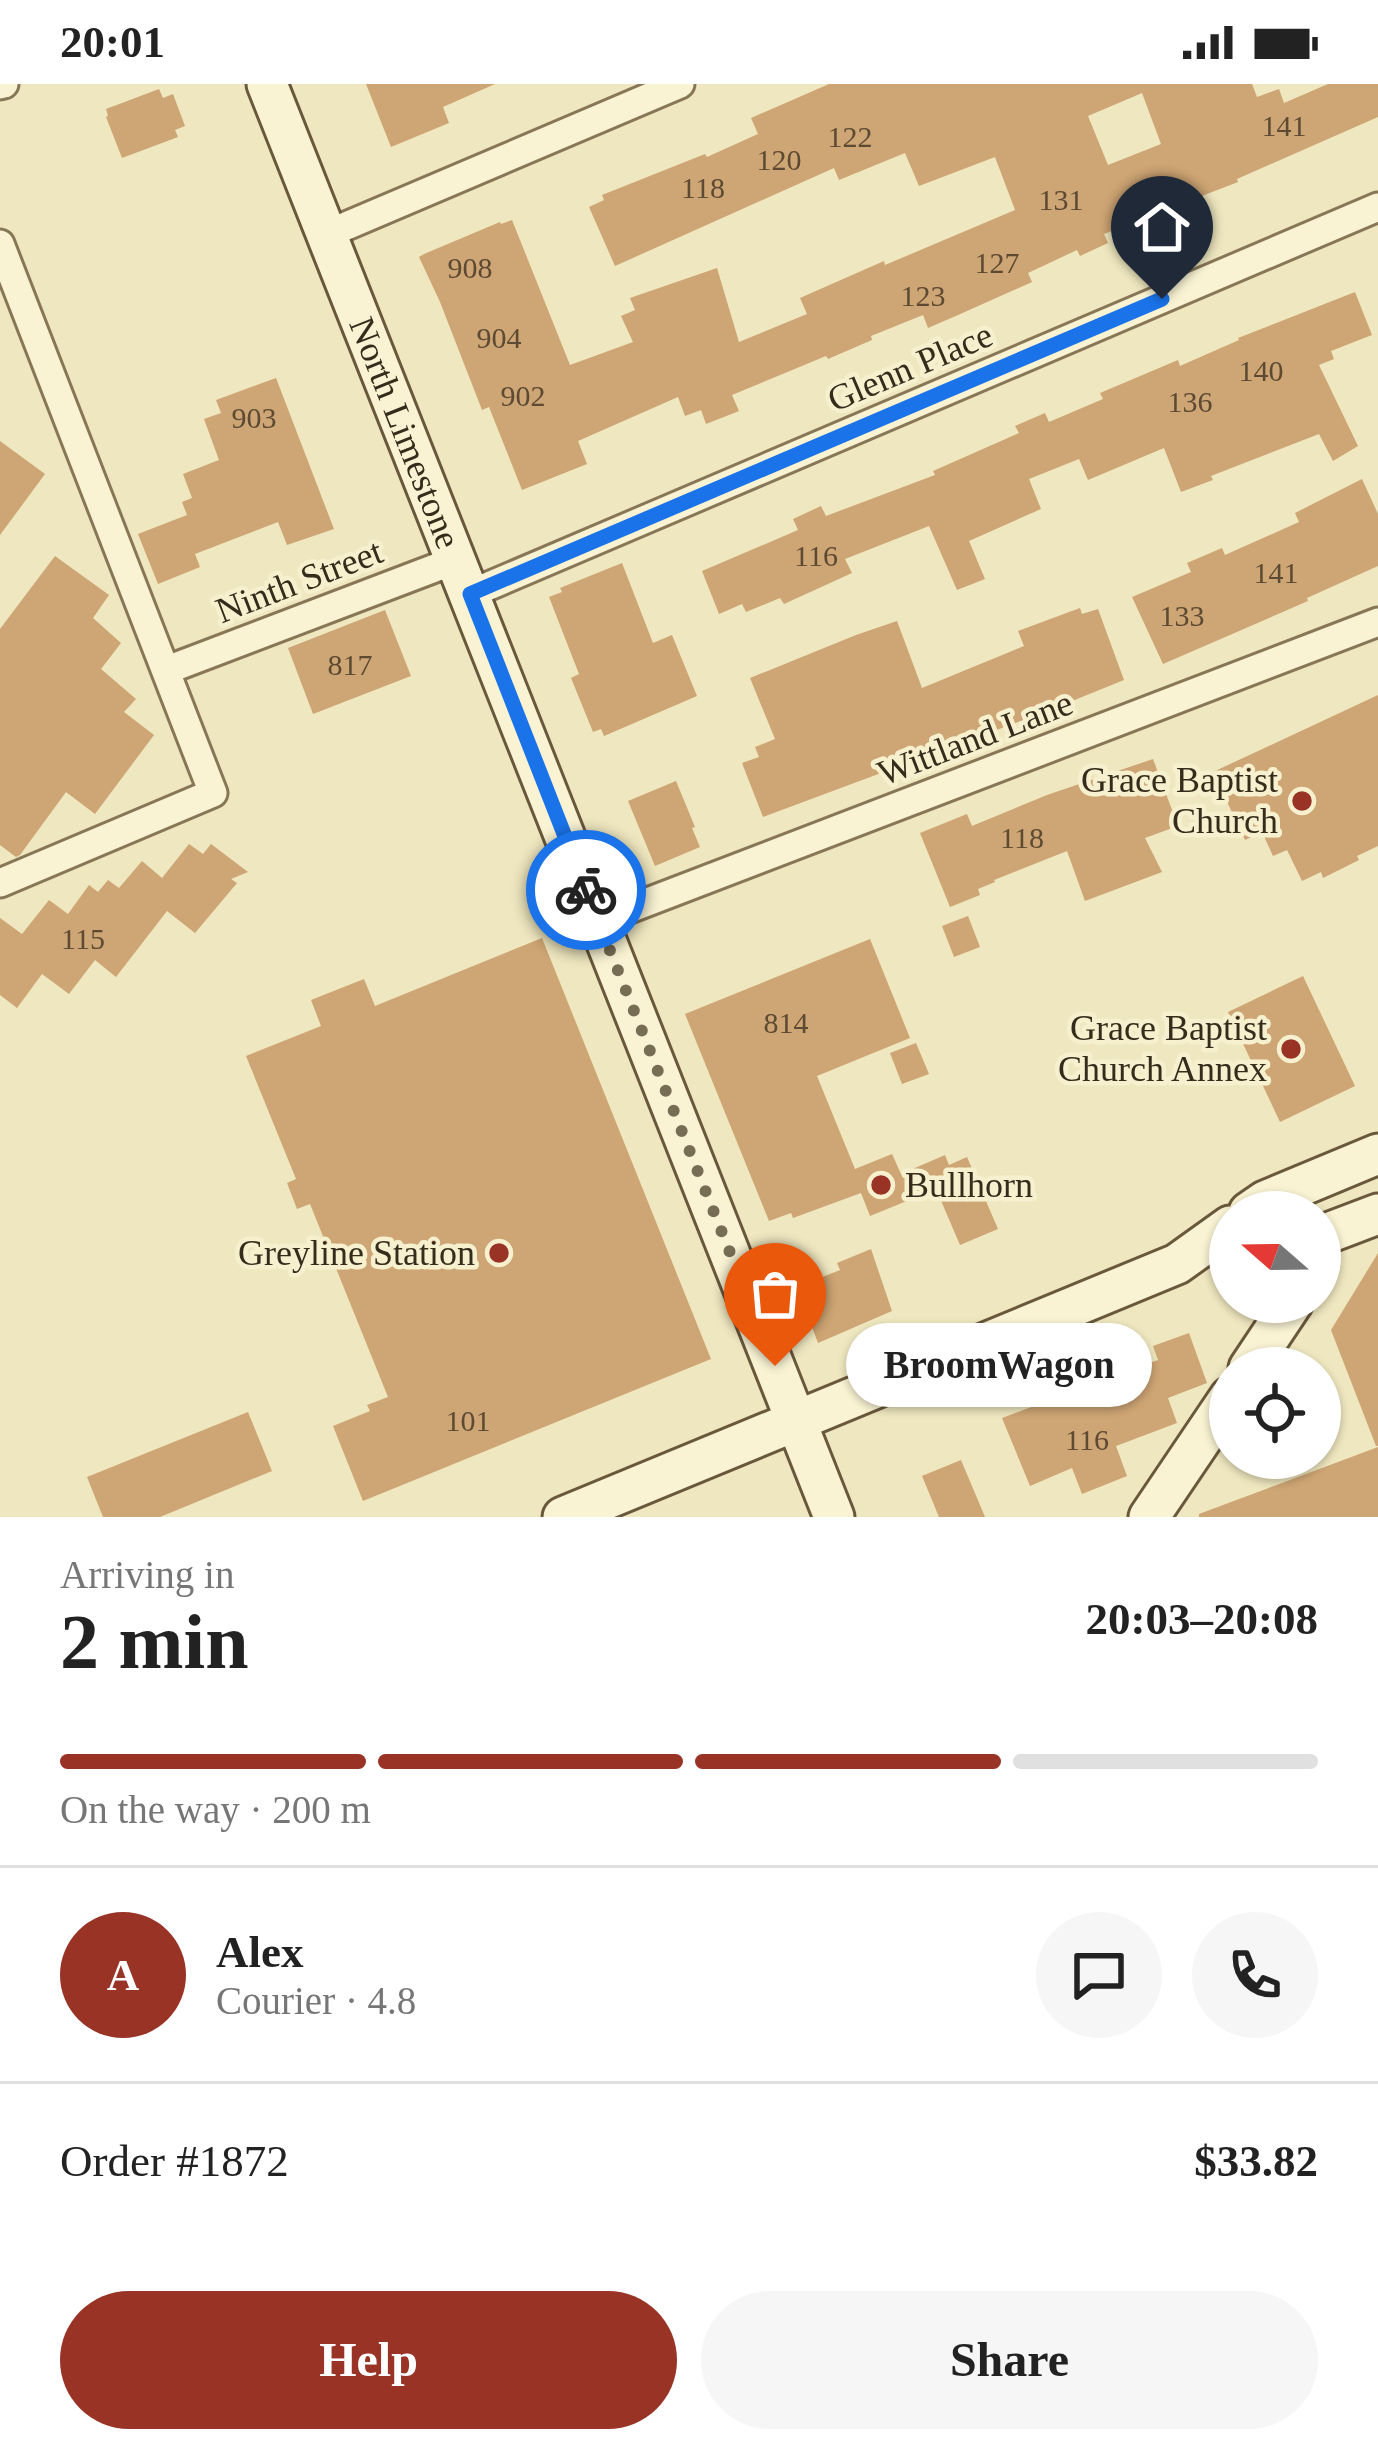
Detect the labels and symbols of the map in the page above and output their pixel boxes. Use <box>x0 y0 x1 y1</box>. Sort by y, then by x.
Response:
house number: 141 <box>1262 109 1307 142</box>
house number: 122 <box>828 120 873 153</box>
house number: 120 <box>757 143 802 176</box>
house number: 118 <box>681 171 725 204</box>
pin <box>1111 176 1213 299</box>
house number: 131 <box>1039 183 1084 216</box>
house number: 127 <box>975 246 1020 279</box>
house number: 908 <box>448 251 493 284</box>
house number: 123 <box>901 279 946 312</box>
street label: North Limestone <box>341 311 469 554</box>
street label: Glenn Place <box>822 314 998 420</box>
house number: 904 <box>477 321 522 354</box>
house number: 140 <box>1239 354 1284 387</box>
house number: 902 <box>501 379 546 412</box>
house number: 136 <box>1168 385 1213 418</box>
house number: 903 <box>232 401 277 434</box>
street label: Ninth Street <box>210 531 388 631</box>
house number: 116 <box>794 539 838 572</box>
house number: 141 <box>1254 556 1299 589</box>
house number: 133 <box>1160 599 1205 632</box>
house number: 817 <box>328 648 373 681</box>
street label: Wittland Lane <box>872 683 1078 793</box>
place label: Grace Baptist Church <box>1081 760 1278 841</box>
marker: Grace Baptist Church <box>1289 788 1315 814</box>
house number: 118 <box>1000 821 1044 854</box>
courier <box>526 830 646 950</box>
house number: 115 <box>61 922 105 955</box>
house number: 814 <box>764 1006 809 1039</box>
place label: Grace Baptist Church Annex <box>1058 1008 1267 1089</box>
marker: Grace Baptist Church Annex <box>1278 1036 1304 1062</box>
place label: Bullhorn <box>905 1165 1033 1205</box>
marker: Bullhorn <box>868 1172 894 1198</box>
north arrow <box>1209 1191 1341 1323</box>
place label: Greyline Station <box>238 1233 475 1273</box>
marker: Greyline Station <box>486 1240 512 1266</box>
pin <box>724 1243 826 1366</box>
callout: BroomWagon <box>847 1324 1153 1408</box>
house number: 101 <box>446 1404 491 1437</box>
house number: 116 <box>1065 1423 1109 1456</box>

